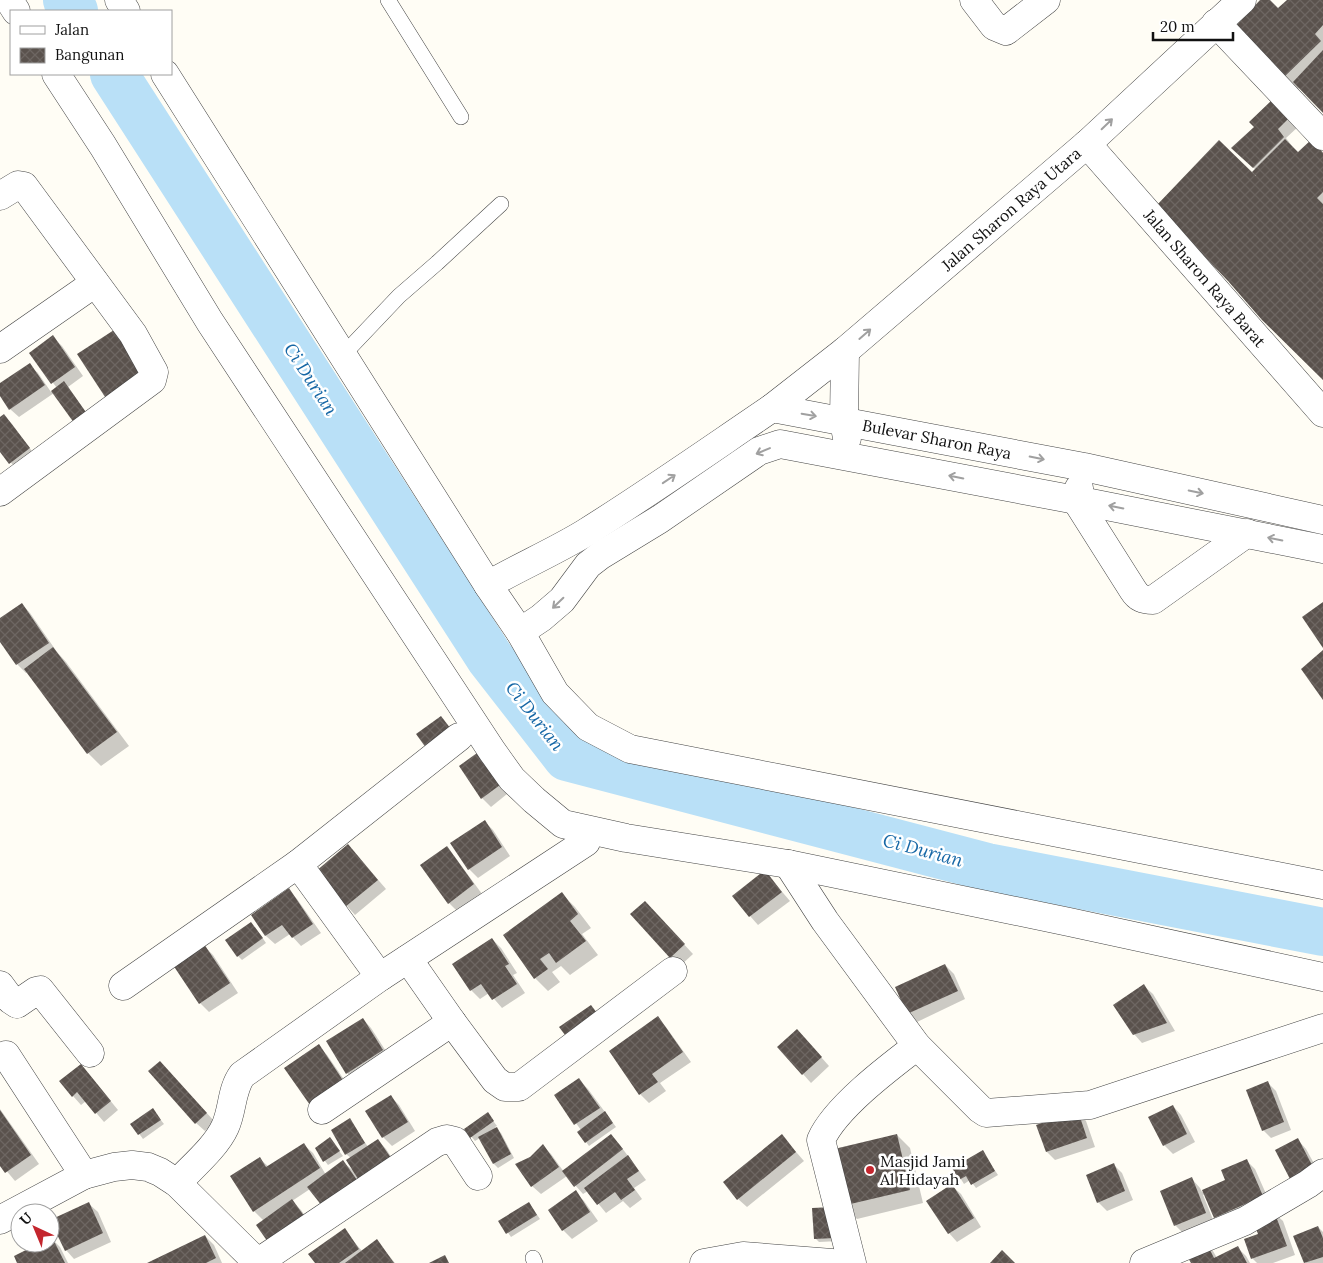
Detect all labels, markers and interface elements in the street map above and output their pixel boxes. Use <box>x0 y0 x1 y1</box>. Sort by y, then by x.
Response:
legend <box>10 10 172 75</box>
scale bar <box>1153 10 1233 42</box>
text: 20 m <box>1160 17 1195 36</box>
text: Jalan <box>54 20 89 39</box>
text: Bangunan <box>55 45 124 64</box>
one-way arrow <box>1101 118 1113 130</box>
street label: Jalan Sharon Raya Utara <box>936 143 1085 276</box>
street label: Jalan Sharon Raya Barat <box>1139 204 1271 352</box>
one-way arrow <box>859 328 872 340</box>
water label: Ci Durian <box>279 338 343 420</box>
one-way arrow <box>800 410 816 420</box>
street label: Bulevar Sharon Raya <box>861 415 1013 463</box>
one-way arrow <box>756 446 771 456</box>
one-way arrow <box>1029 454 1045 464</box>
one-way arrow <box>949 471 965 481</box>
one-way arrow <box>662 473 676 484</box>
one-way arrow <box>1188 488 1204 497</box>
one-way arrow <box>1108 502 1124 512</box>
one-way arrow <box>1268 534 1284 543</box>
one-way arrow <box>551 597 564 609</box>
water label: Ci Durian <box>501 677 569 755</box>
water label: Ci Durian <box>881 828 965 872</box>
place label: Masjid Jami Al Hidayah <box>879 1151 966 1189</box>
marker: Masjid Jami Al Hidayah <box>864 1164 876 1176</box>
north arrow <box>10 1203 60 1253</box>
text: U <box>16 1208 36 1229</box>

